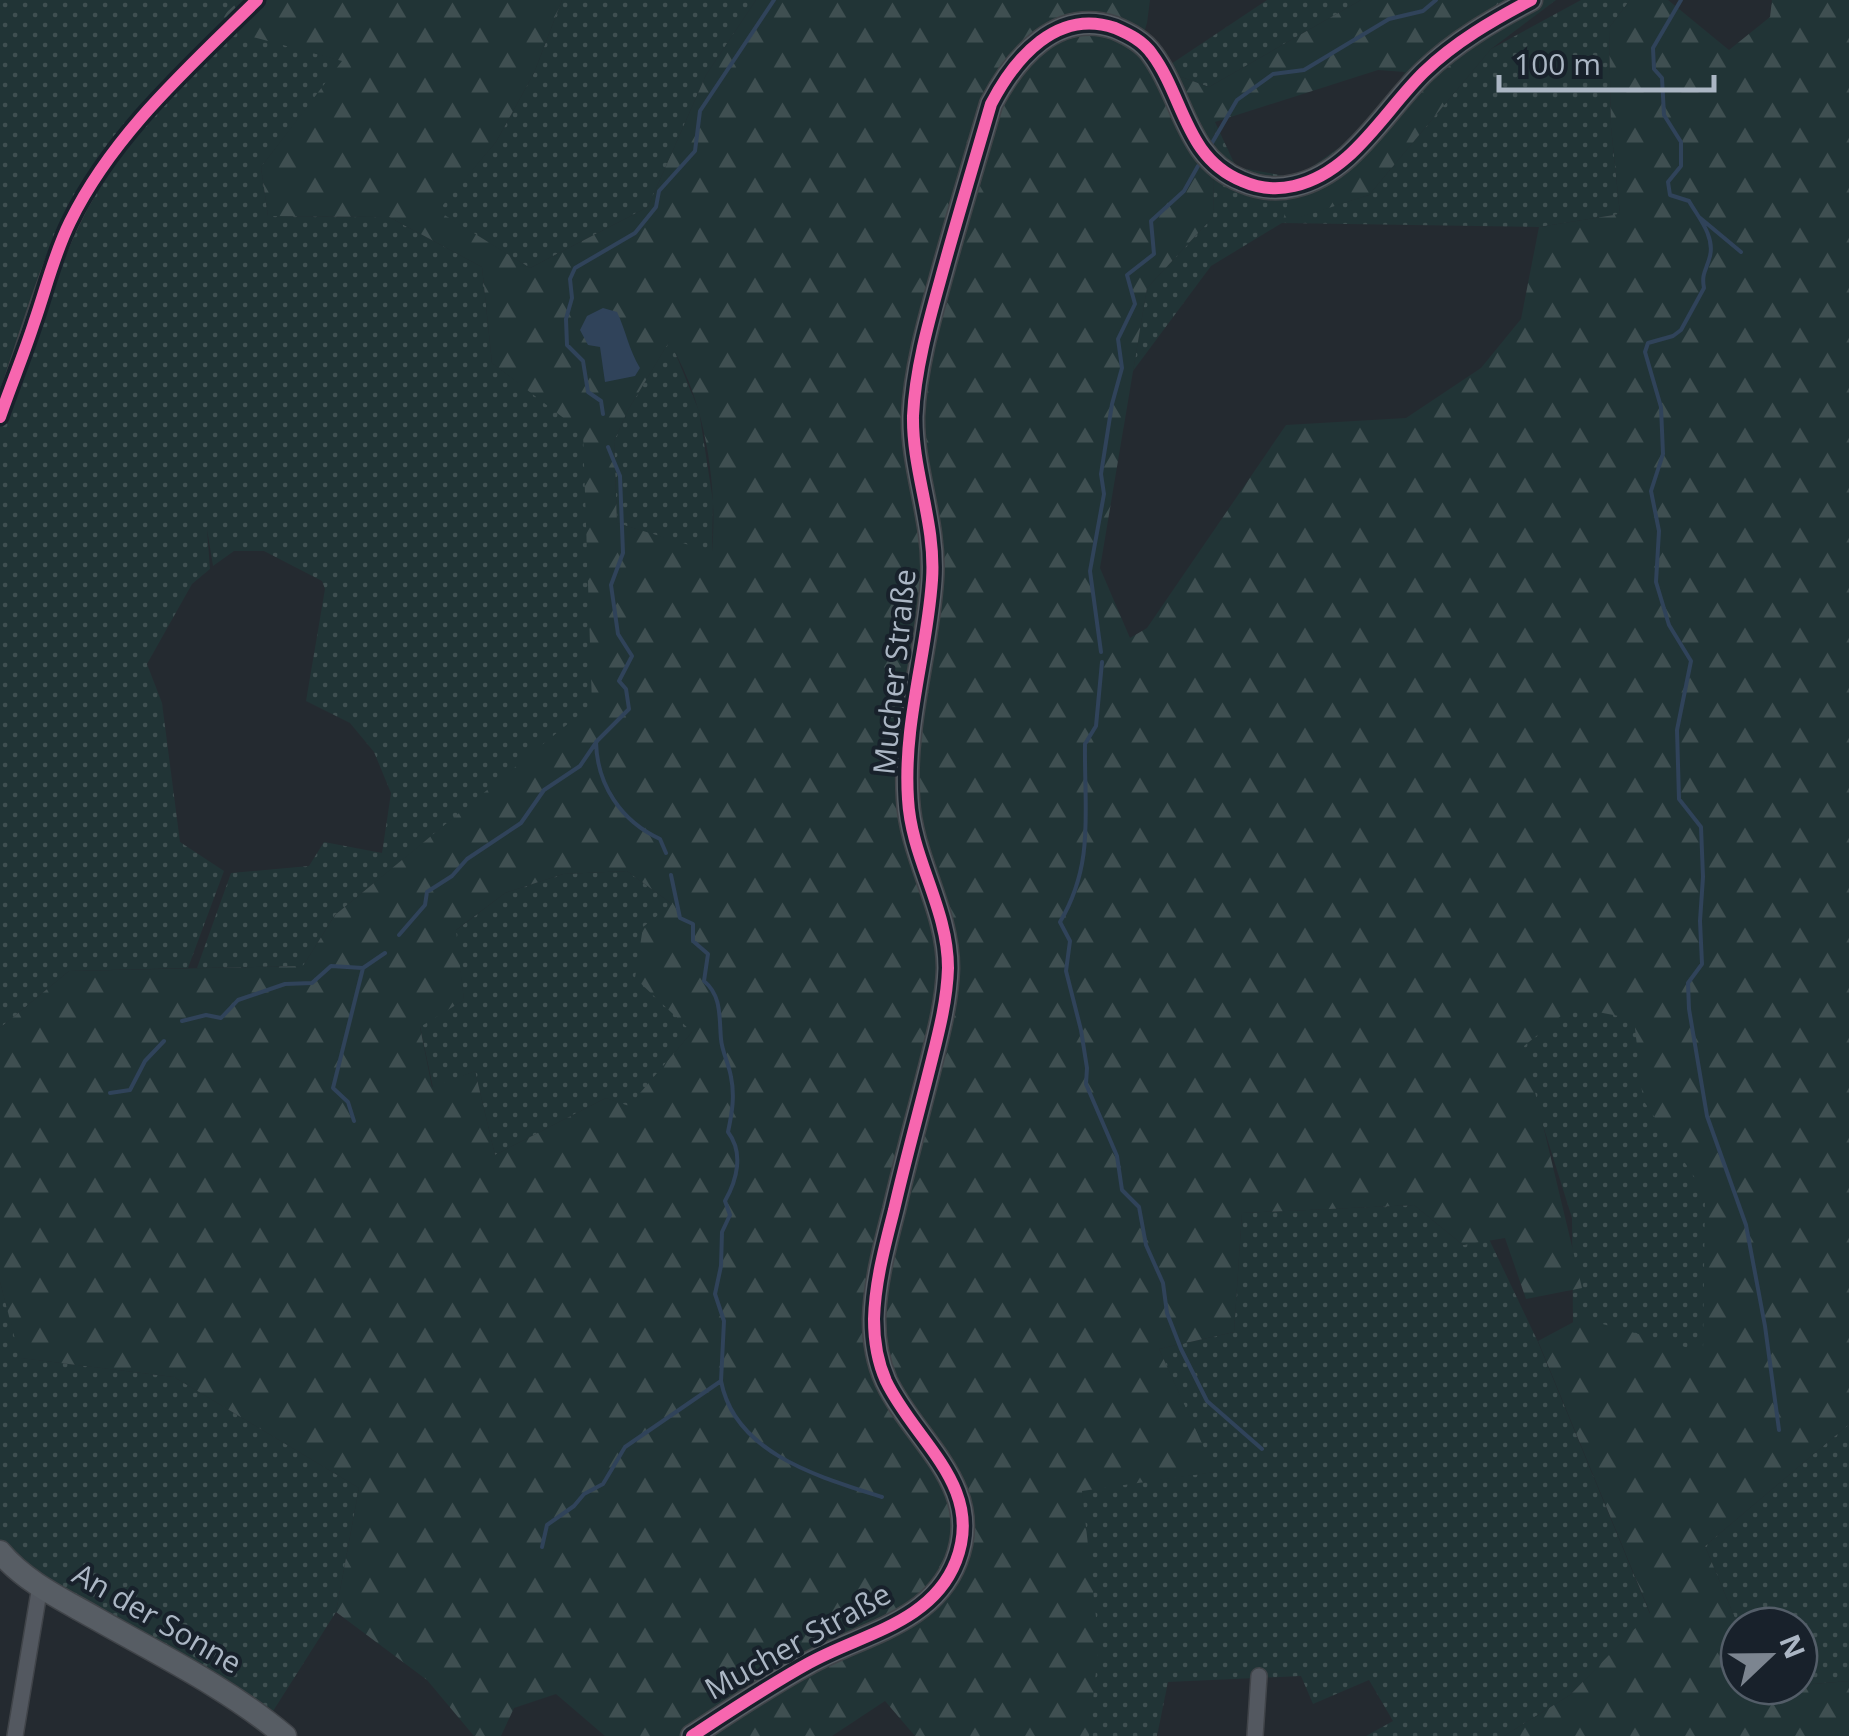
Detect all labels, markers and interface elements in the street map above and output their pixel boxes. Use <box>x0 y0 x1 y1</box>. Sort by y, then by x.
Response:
scale bar <box>1499 30 1714 92</box>
text: 100 m <box>1514 43 1601 84</box>
street label: Mucher Straße <box>862 567 925 777</box>
street label: An der Sonne <box>66 1553 250 1683</box>
street label: Mucher Straße <box>697 1573 898 1709</box>
north arrow <box>1719 1606 1819 1706</box>
text: N <box>1771 1629 1815 1664</box>

